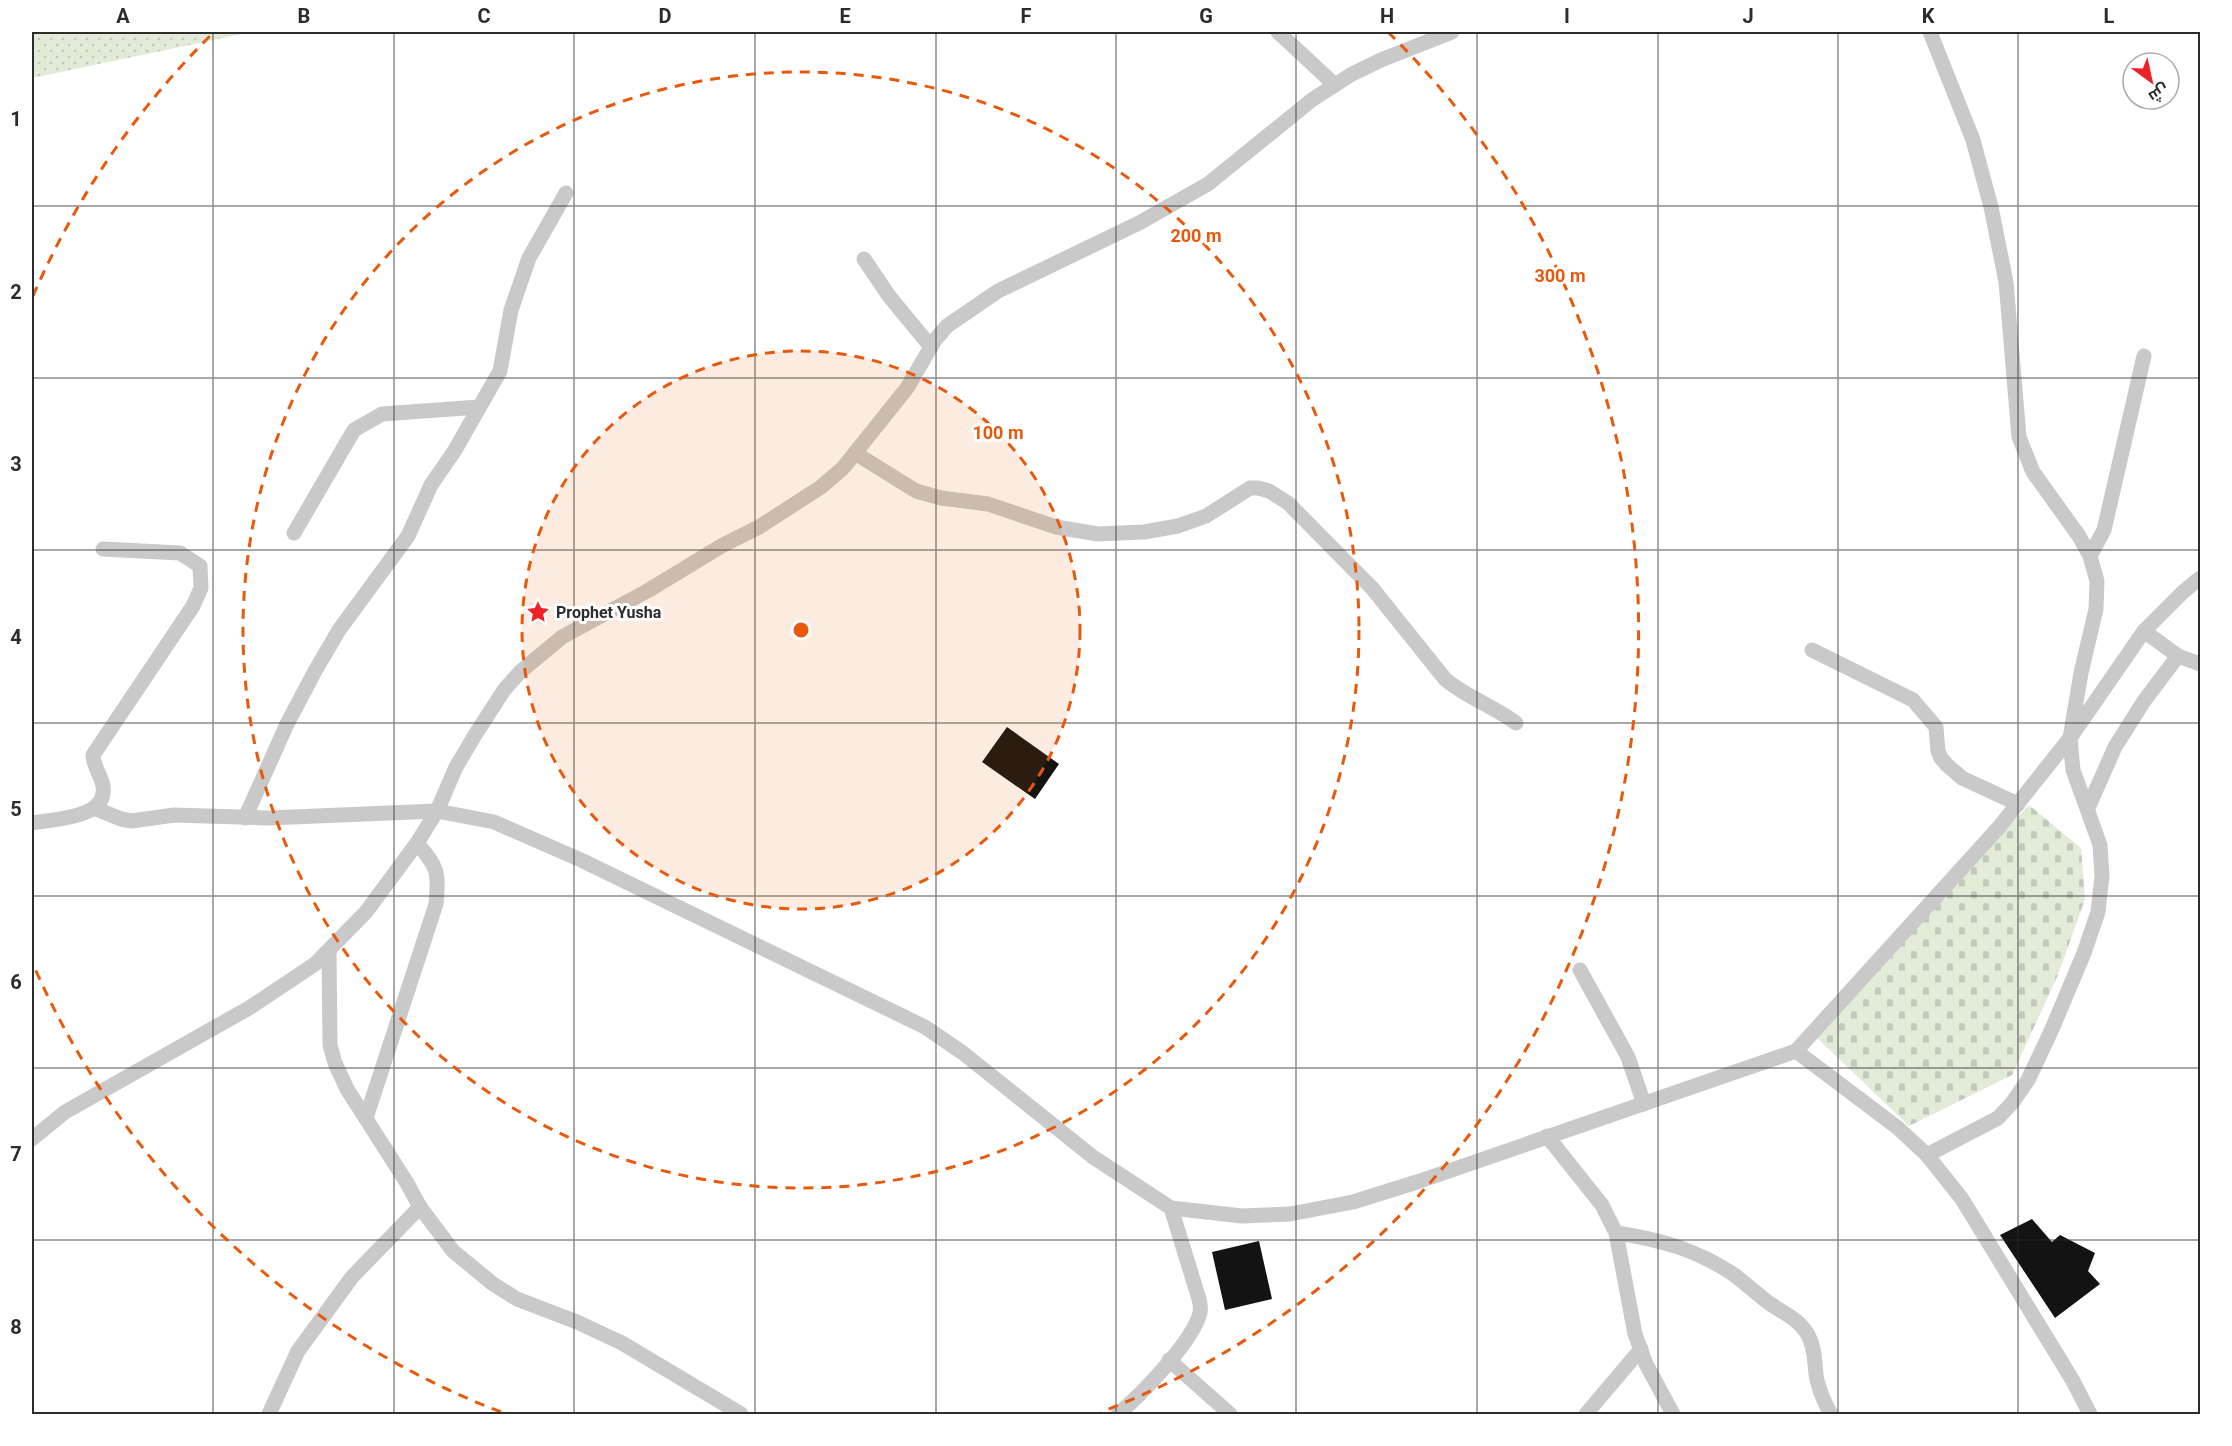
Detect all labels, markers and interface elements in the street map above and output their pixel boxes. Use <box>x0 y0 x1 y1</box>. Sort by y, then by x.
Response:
text: A <box>116 4 130 28</box>
text: B <box>298 4 310 28</box>
text: C <box>477 4 491 28</box>
text: D <box>659 4 672 28</box>
text: E <box>839 4 851 28</box>
text: F <box>1021 4 1032 28</box>
text: G <box>1199 4 1213 28</box>
text: H <box>1380 4 1394 28</box>
text: I <box>1564 4 1570 28</box>
text: J <box>1742 4 1754 28</box>
text: K <box>1922 4 1935 28</box>
text: L <box>2104 4 2115 28</box>
north arrow <box>2121 51 2181 111</box>
text: ش <box>2145 80 2173 107</box>
text: 1 <box>10 107 22 131</box>
text: 200 m <box>1170 225 1222 246</box>
text: 300 m <box>1534 265 1586 286</box>
text: 2 <box>10 280 22 304</box>
text: 100 m <box>972 422 1024 443</box>
text: 3 <box>10 452 22 476</box>
place icon: Prophet Yusha <box>525 599 551 625</box>
place label: Prophet Yusha <box>556 603 662 622</box>
centre of rings <box>791 620 811 640</box>
text: 4 <box>10 625 22 649</box>
text: 5 <box>10 797 22 821</box>
text: 6 <box>10 970 22 994</box>
text: 7 <box>10 1142 22 1166</box>
text: 8 <box>10 1315 22 1339</box>

